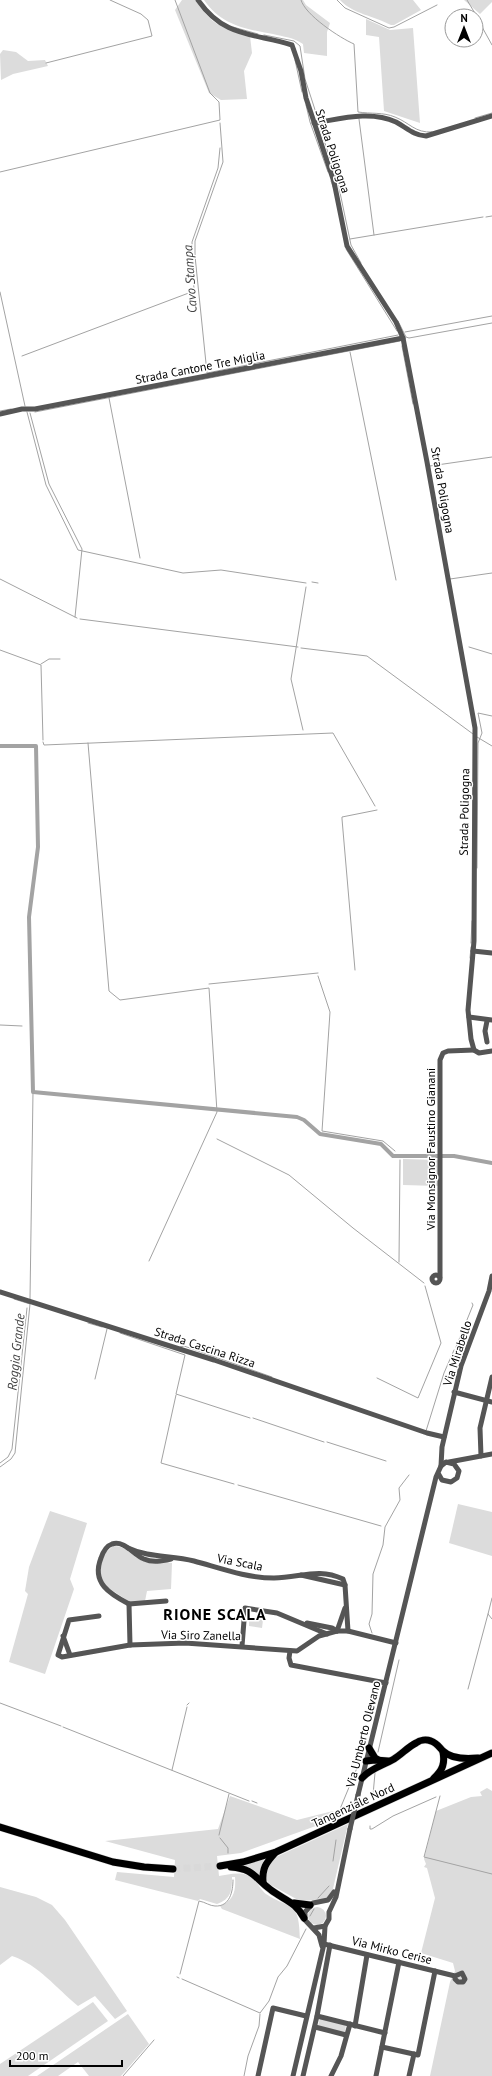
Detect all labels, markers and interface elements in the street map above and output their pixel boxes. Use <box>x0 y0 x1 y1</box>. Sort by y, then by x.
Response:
north arrow <box>444 8 484 48</box>
text: N <box>460 11 468 25</box>
street label: Strada Poligogna <box>312 107 354 195</box>
water label: Cavo Stampa <box>179 244 201 314</box>
street label: Strada Cantone Tre Miglia <box>134 347 266 387</box>
street label: Strada Poligogna <box>428 446 458 534</box>
street label: Strada Poligogna <box>456 768 472 856</box>
street label: Via Monsignor Faustino Gianani <box>423 1068 438 1231</box>
water label: Roggia Grande <box>4 1313 28 1391</box>
street label: Via Mirabello <box>439 1318 475 1389</box>
street label: Strada Cascina Rizza <box>153 1324 257 1370</box>
street label: Via Scala <box>215 1550 264 1574</box>
district label: RIONE SCALA <box>163 1604 267 1624</box>
street label: Via Siro Zanella <box>160 1627 241 1643</box>
street label: Via Umberto Olevano <box>342 1679 384 1790</box>
street label: Tangenziale Nord <box>309 1779 397 1831</box>
street label: Via Mirko Cerise <box>349 1933 434 1967</box>
scale bar <box>10 2042 122 2068</box>
text: 200 m <box>16 2048 49 2063</box>

